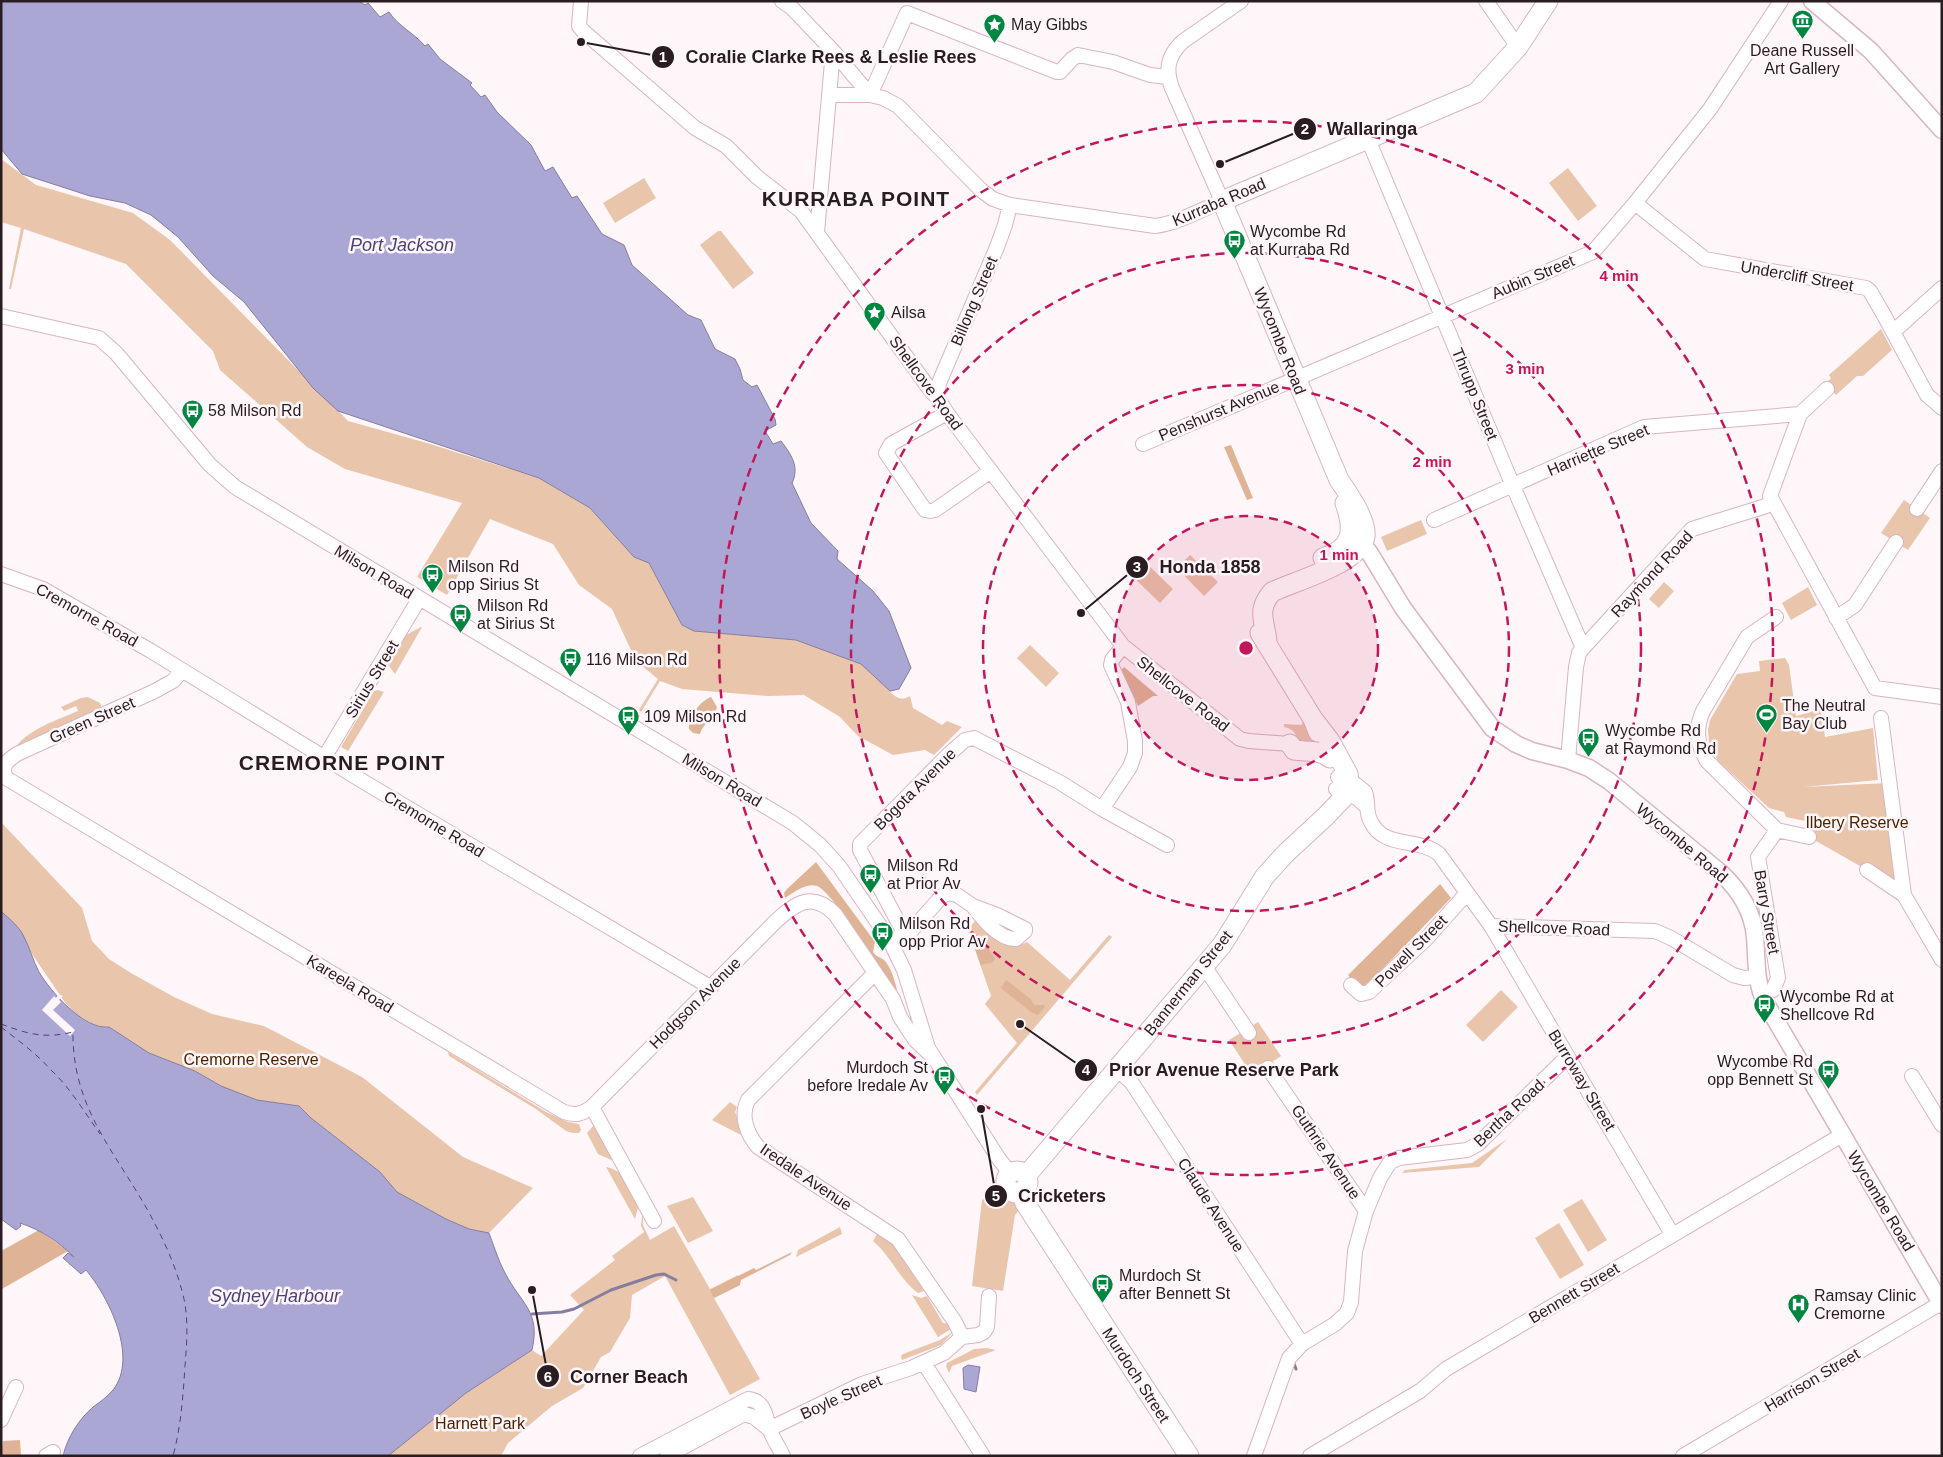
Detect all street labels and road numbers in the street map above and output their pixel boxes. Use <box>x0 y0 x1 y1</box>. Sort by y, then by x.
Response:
street label: Kurraba Road <box>1170 175 1268 229</box>
street label: Aubin Street <box>1489 252 1577 302</box>
street label: Billong Street <box>948 253 1001 348</box>
street label: Undercliff Street <box>1739 258 1855 294</box>
street label: Wycombe Road <box>1251 285 1309 397</box>
street label: Shellcove Road <box>886 333 966 433</box>
street label: Thrupp Street <box>1449 345 1501 443</box>
street label: Penshurst Avenue <box>1156 378 1282 444</box>
street label: Harriette Street <box>1545 421 1652 479</box>
street label: Raymond Road <box>1608 528 1696 620</box>
street label: Milson Road <box>332 542 416 602</box>
street label: Cremorne Road <box>33 580 141 650</box>
street label: Sirius Street <box>342 637 402 721</box>
street label: Shellcove Road <box>1134 653 1232 735</box>
street label: Green Street <box>47 693 138 746</box>
street label: Bogota Avenue <box>871 745 959 833</box>
street label: Milson Road <box>680 750 764 810</box>
street label: Cremorne Road <box>381 787 487 861</box>
street label: Wycombe Road <box>1633 800 1731 886</box>
street label: Barry Street <box>1751 868 1783 956</box>
street label: Powell Street <box>1372 911 1451 990</box>
street label: Shellcove Road <box>1498 918 1610 938</box>
street label: Bannerman Street <box>1141 927 1236 1039</box>
street label: Kareela Road <box>304 952 396 1016</box>
street label: Hodgson Avenue <box>646 954 744 1052</box>
street label: Burroway Street <box>1545 1026 1619 1134</box>
street label: Bertha Road <box>1470 1076 1548 1150</box>
street label: Guthrie Avenue <box>1288 1102 1364 1202</box>
street label: Iredale Avenue <box>757 1140 855 1214</box>
street label: Wycombe Road <box>1844 1148 1918 1254</box>
street label: Claude Avenue <box>1174 1155 1248 1255</box>
street label: Bennett Street <box>1526 1259 1623 1327</box>
street label: Murdoch Street <box>1099 1324 1173 1426</box>
street label: Harrison Street <box>1762 1345 1863 1415</box>
street label: Boyle Street <box>798 1371 885 1422</box>

